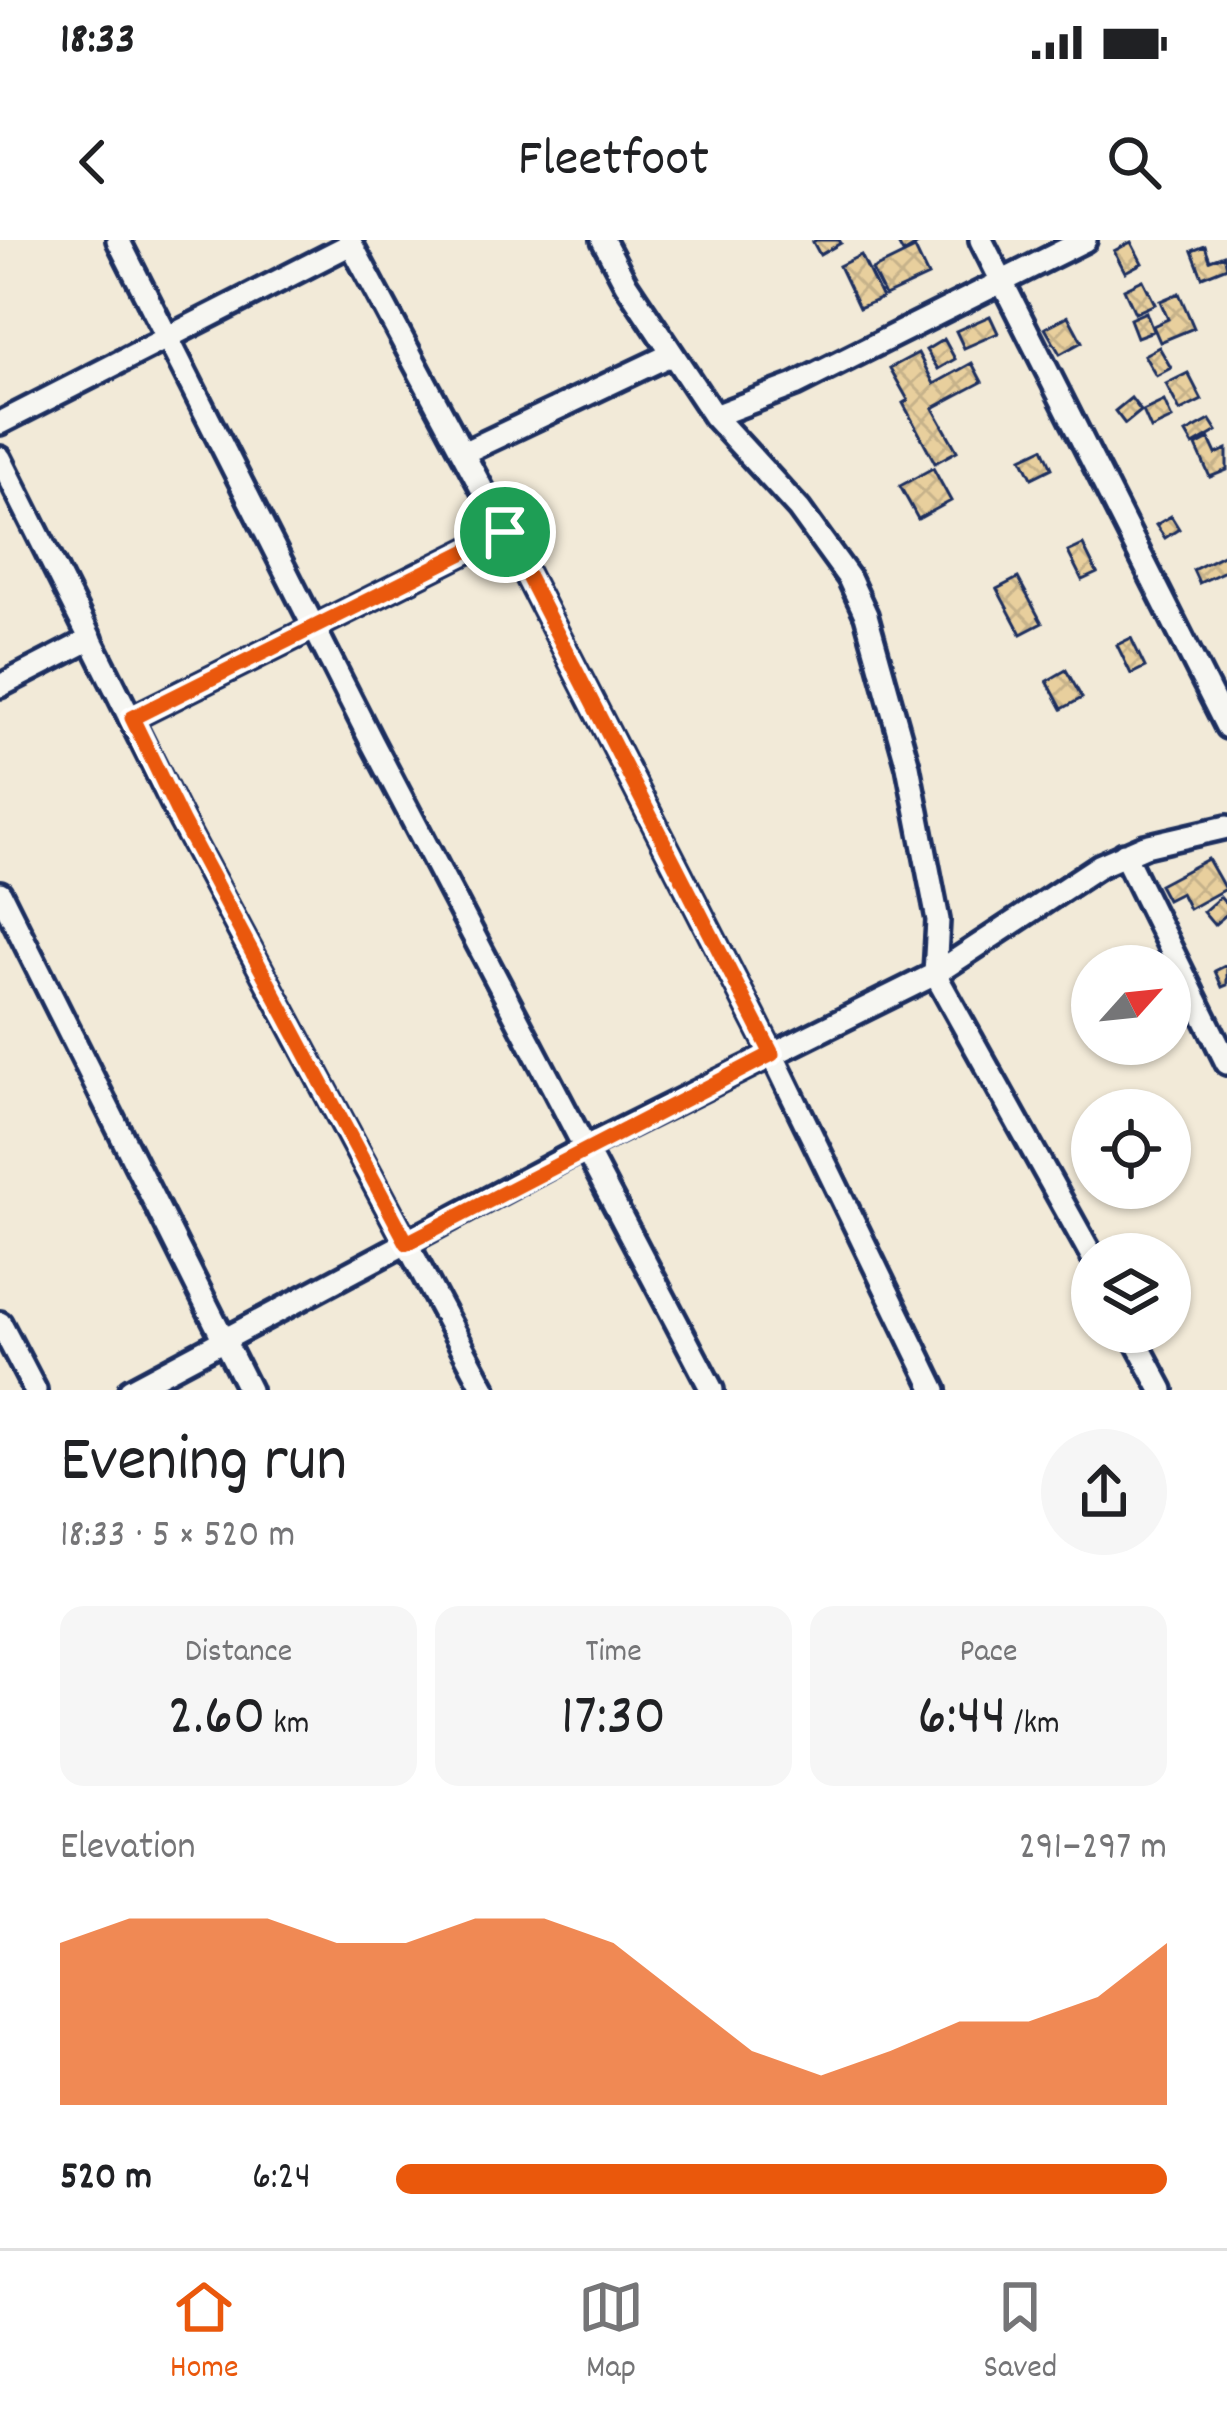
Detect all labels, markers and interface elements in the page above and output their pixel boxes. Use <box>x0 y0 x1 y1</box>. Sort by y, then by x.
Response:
text: 18:33 <box>60 10 135 74</box>
text: Fleetfoot <box>518 124 709 201</box>
icon: back <box>60 129 126 195</box>
icon: search <box>1101 129 1167 195</box>
pin <box>454 481 556 583</box>
icon: arrive <box>472 499 538 565</box>
north arrow <box>1071 945 1191 1065</box>
map controls <box>1071 945 1191 1353</box>
button: locate <box>1071 1089 1191 1209</box>
button: layers <box>1071 1233 1191 1353</box>
text: Evening run <box>60 1418 347 1512</box>
button: share <box>1041 1429 1167 1555</box>
text: 18:33 · 5 × 520 m <box>60 1510 295 1565</box>
text: Distance <box>185 1630 292 1677</box>
text: Time <box>585 1630 642 1677</box>
text: Pace <box>959 1630 1018 1677</box>
text: 2.60 <box>167 1677 266 1763</box>
text: 17:30 <box>561 1677 666 1763</box>
text: 6:44 <box>917 1677 1007 1763</box>
text: km <box>266 1702 310 1749</box>
text: /km <box>1007 1702 1060 1749</box>
text: Elevation <box>60 1822 196 1877</box>
text: 291–297 m <box>1019 1822 1167 1877</box>
text: 520 m <box>60 2152 152 2207</box>
text: 6:24 <box>252 2152 311 2207</box>
tab: Home <box>170 2274 239 2393</box>
tab: Map <box>578 2274 644 2393</box>
tab: Saved <box>983 2274 1057 2393</box>

